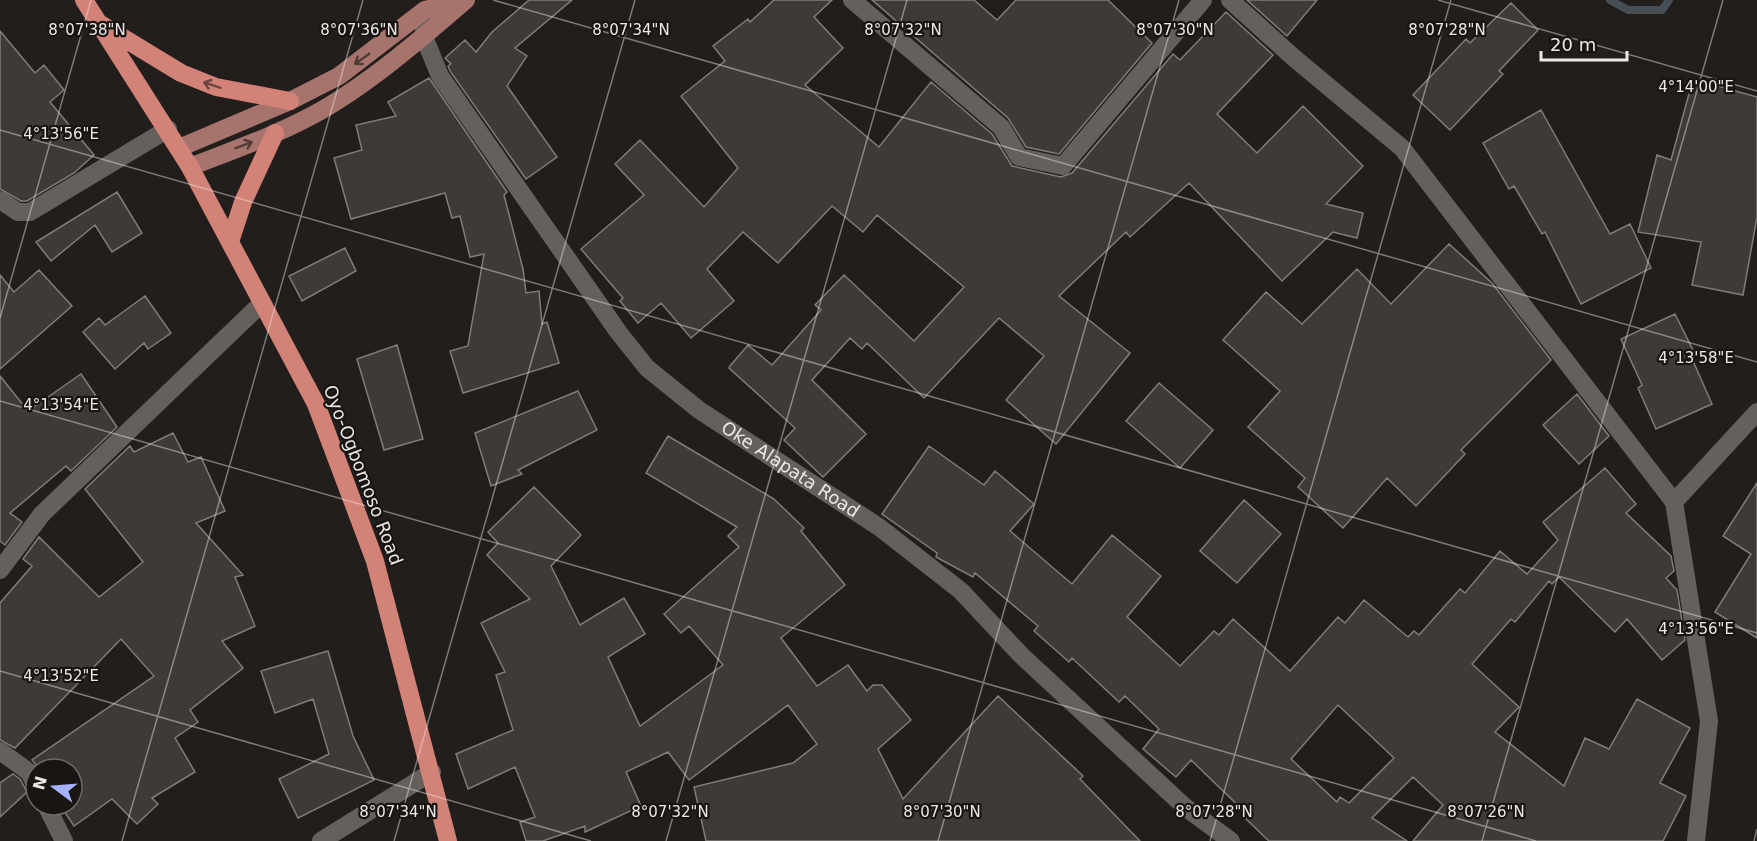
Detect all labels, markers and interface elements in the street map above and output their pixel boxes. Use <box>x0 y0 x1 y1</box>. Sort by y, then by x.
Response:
text: 8°07'38"N <box>48 21 126 39</box>
text: 8°07'36"N <box>320 21 398 39</box>
text: 8°07'34"N <box>592 21 670 39</box>
text: 8°07'32"N <box>864 21 942 39</box>
text: 8°07'30"N <box>1136 21 1214 39</box>
text: 8°07'28"N <box>1408 21 1486 39</box>
scale bar <box>1541 24 1626 62</box>
text: 20 m <box>1550 34 1596 55</box>
one-way arrow <box>354 53 371 65</box>
one-way arrow <box>203 78 222 89</box>
text: 4°14'00"E <box>1658 78 1734 96</box>
text: 4°13'56"E <box>23 125 99 143</box>
one-way arrow <box>235 139 253 150</box>
text: 4°13'58"E <box>1658 349 1734 367</box>
street label: Oyo-Ogbomoso Road <box>319 382 407 568</box>
text: 4°13'54"E <box>23 396 99 414</box>
street label: Oke Alapata Road <box>718 416 864 522</box>
text: 4°13'56"E <box>1658 620 1734 638</box>
text: 4°13'52"E <box>23 667 99 685</box>
north arrow <box>24 757 84 817</box>
text: N <box>29 774 51 792</box>
text: 8°07'34"N <box>359 803 437 821</box>
text: 8°07'32"N <box>631 803 709 821</box>
text: 8°07'30"N <box>903 803 981 821</box>
text: 8°07'28"N <box>1175 803 1253 821</box>
text: 8°07'26"N <box>1447 803 1525 821</box>

